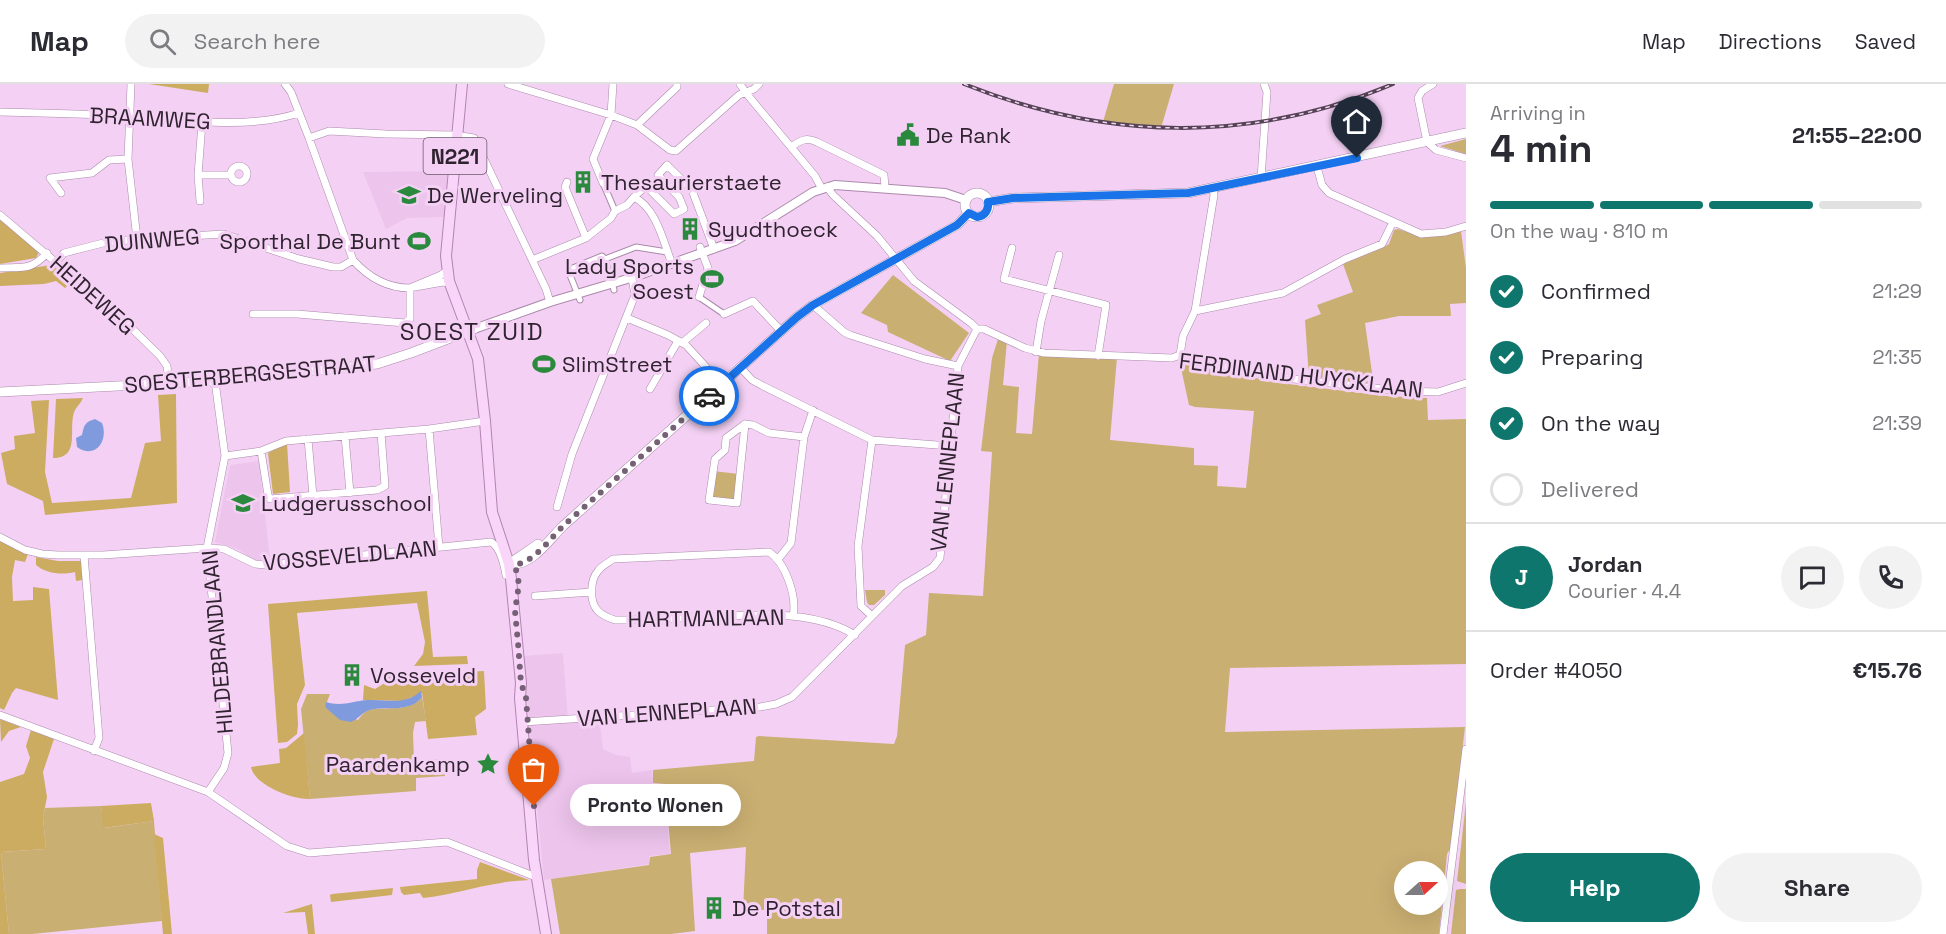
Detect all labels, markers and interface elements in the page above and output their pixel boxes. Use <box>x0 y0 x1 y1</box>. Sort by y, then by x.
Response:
search box <box>125 14 545 68</box>
text: Map <box>30 23 89 59</box>
icon: search <box>146 25 179 58</box>
text: Search here <box>194 27 321 55</box>
text: Map <box>1642 28 1686 55</box>
text: Directions <box>1719 28 1822 55</box>
text: Saved <box>1855 28 1916 55</box>
pin <box>1331 96 1382 158</box>
text: Arriving in <box>1490 100 1586 126</box>
street label: BRAAMWEG <box>89 101 211 135</box>
icon: home <box>1340 105 1373 138</box>
place label: De Rank <box>926 121 1011 149</box>
text: 21:55–22:00 <box>1792 121 1922 149</box>
public building icon: De Rank <box>895 122 921 148</box>
text: 4 min <box>1490 124 1592 173</box>
road number: N221 <box>424 138 486 174</box>
place label: Thesaurierstaete <box>601 168 782 196</box>
building icon: Thesaurierstaete <box>570 169 596 195</box>
place label: De Werveling <box>427 181 563 209</box>
school or university icon: De Werveling <box>396 182 422 208</box>
place label: Syudthoeck <box>708 215 838 243</box>
building icon: Syudthoeck <box>677 216 703 242</box>
text: On the way · 810 m <box>1490 218 1669 244</box>
street label: DUINWEG <box>103 222 201 258</box>
place label: Sporthal De Bunt <box>220 227 401 255</box>
sports icon: Sporthal De Bunt <box>406 228 432 254</box>
street label: HEIDEWEG <box>44 249 142 341</box>
place label: Lady Sports Soest <box>565 252 694 305</box>
sports icon: Lady Sports Soest <box>699 266 725 292</box>
icon: check <box>1490 275 1523 308</box>
text: Confirmed <box>1541 277 1651 305</box>
text: 21:29 <box>1872 278 1922 304</box>
district label: SOEST ZUID <box>400 316 544 347</box>
icon: check <box>1490 341 1523 374</box>
text: Preparing <box>1541 343 1643 371</box>
text: 21:35 <box>1872 344 1922 370</box>
street label: FERDINAND HUYCKLAAN <box>1178 346 1424 404</box>
street label: SOESTERBERGSESTRAAT <box>123 349 377 399</box>
place label: SlimStreet <box>562 350 672 378</box>
sports icon: SlimStreet <box>531 351 557 377</box>
courier <box>679 366 739 426</box>
street label: VAN LENNEPLAAN <box>924 371 970 553</box>
icon: car <box>693 380 726 413</box>
icon: check <box>1490 407 1523 440</box>
text: On the way <box>1541 409 1660 437</box>
text: 21:39 <box>1872 410 1922 436</box>
text: Delivered <box>1541 475 1639 503</box>
place label: Ludgerusschool <box>261 489 432 517</box>
school or university icon: Ludgerusschool <box>230 490 256 516</box>
street label: VOSSEVELDLAAN <box>262 533 438 577</box>
button: chat <box>1781 546 1844 609</box>
button: phone <box>1859 546 1922 609</box>
street label: HILDEBRANDLAAN <box>195 549 239 735</box>
text: Jordan <box>1568 550 1643 578</box>
text: J <box>1515 563 1528 591</box>
text: Courier · 4.4 <box>1568 578 1681 604</box>
street label: HARTMANLAAN <box>627 603 785 633</box>
text: Order #4050 <box>1490 656 1623 684</box>
text: €15.76 <box>1852 656 1922 684</box>
place label: Vosseveld <box>370 661 476 689</box>
building icon: Vosseveld <box>339 662 365 688</box>
street label: VAN LENNEPLAAN <box>576 692 758 732</box>
pin <box>508 744 559 806</box>
place label: Paardenkamp <box>326 750 470 778</box>
place icon: Paardenkamp <box>475 751 501 777</box>
icon: bag <box>517 753 550 786</box>
callout: Pronto Wonen <box>570 785 741 827</box>
text: Pronto Wonen <box>587 792 724 818</box>
button: Help <box>1490 853 1700 922</box>
button: Share <box>1712 853 1922 922</box>
north arrow <box>1394 861 1448 915</box>
map controls <box>1394 861 1448 915</box>
place label: De Potstal <box>732 894 841 922</box>
building icon: De Potstal <box>701 895 727 921</box>

